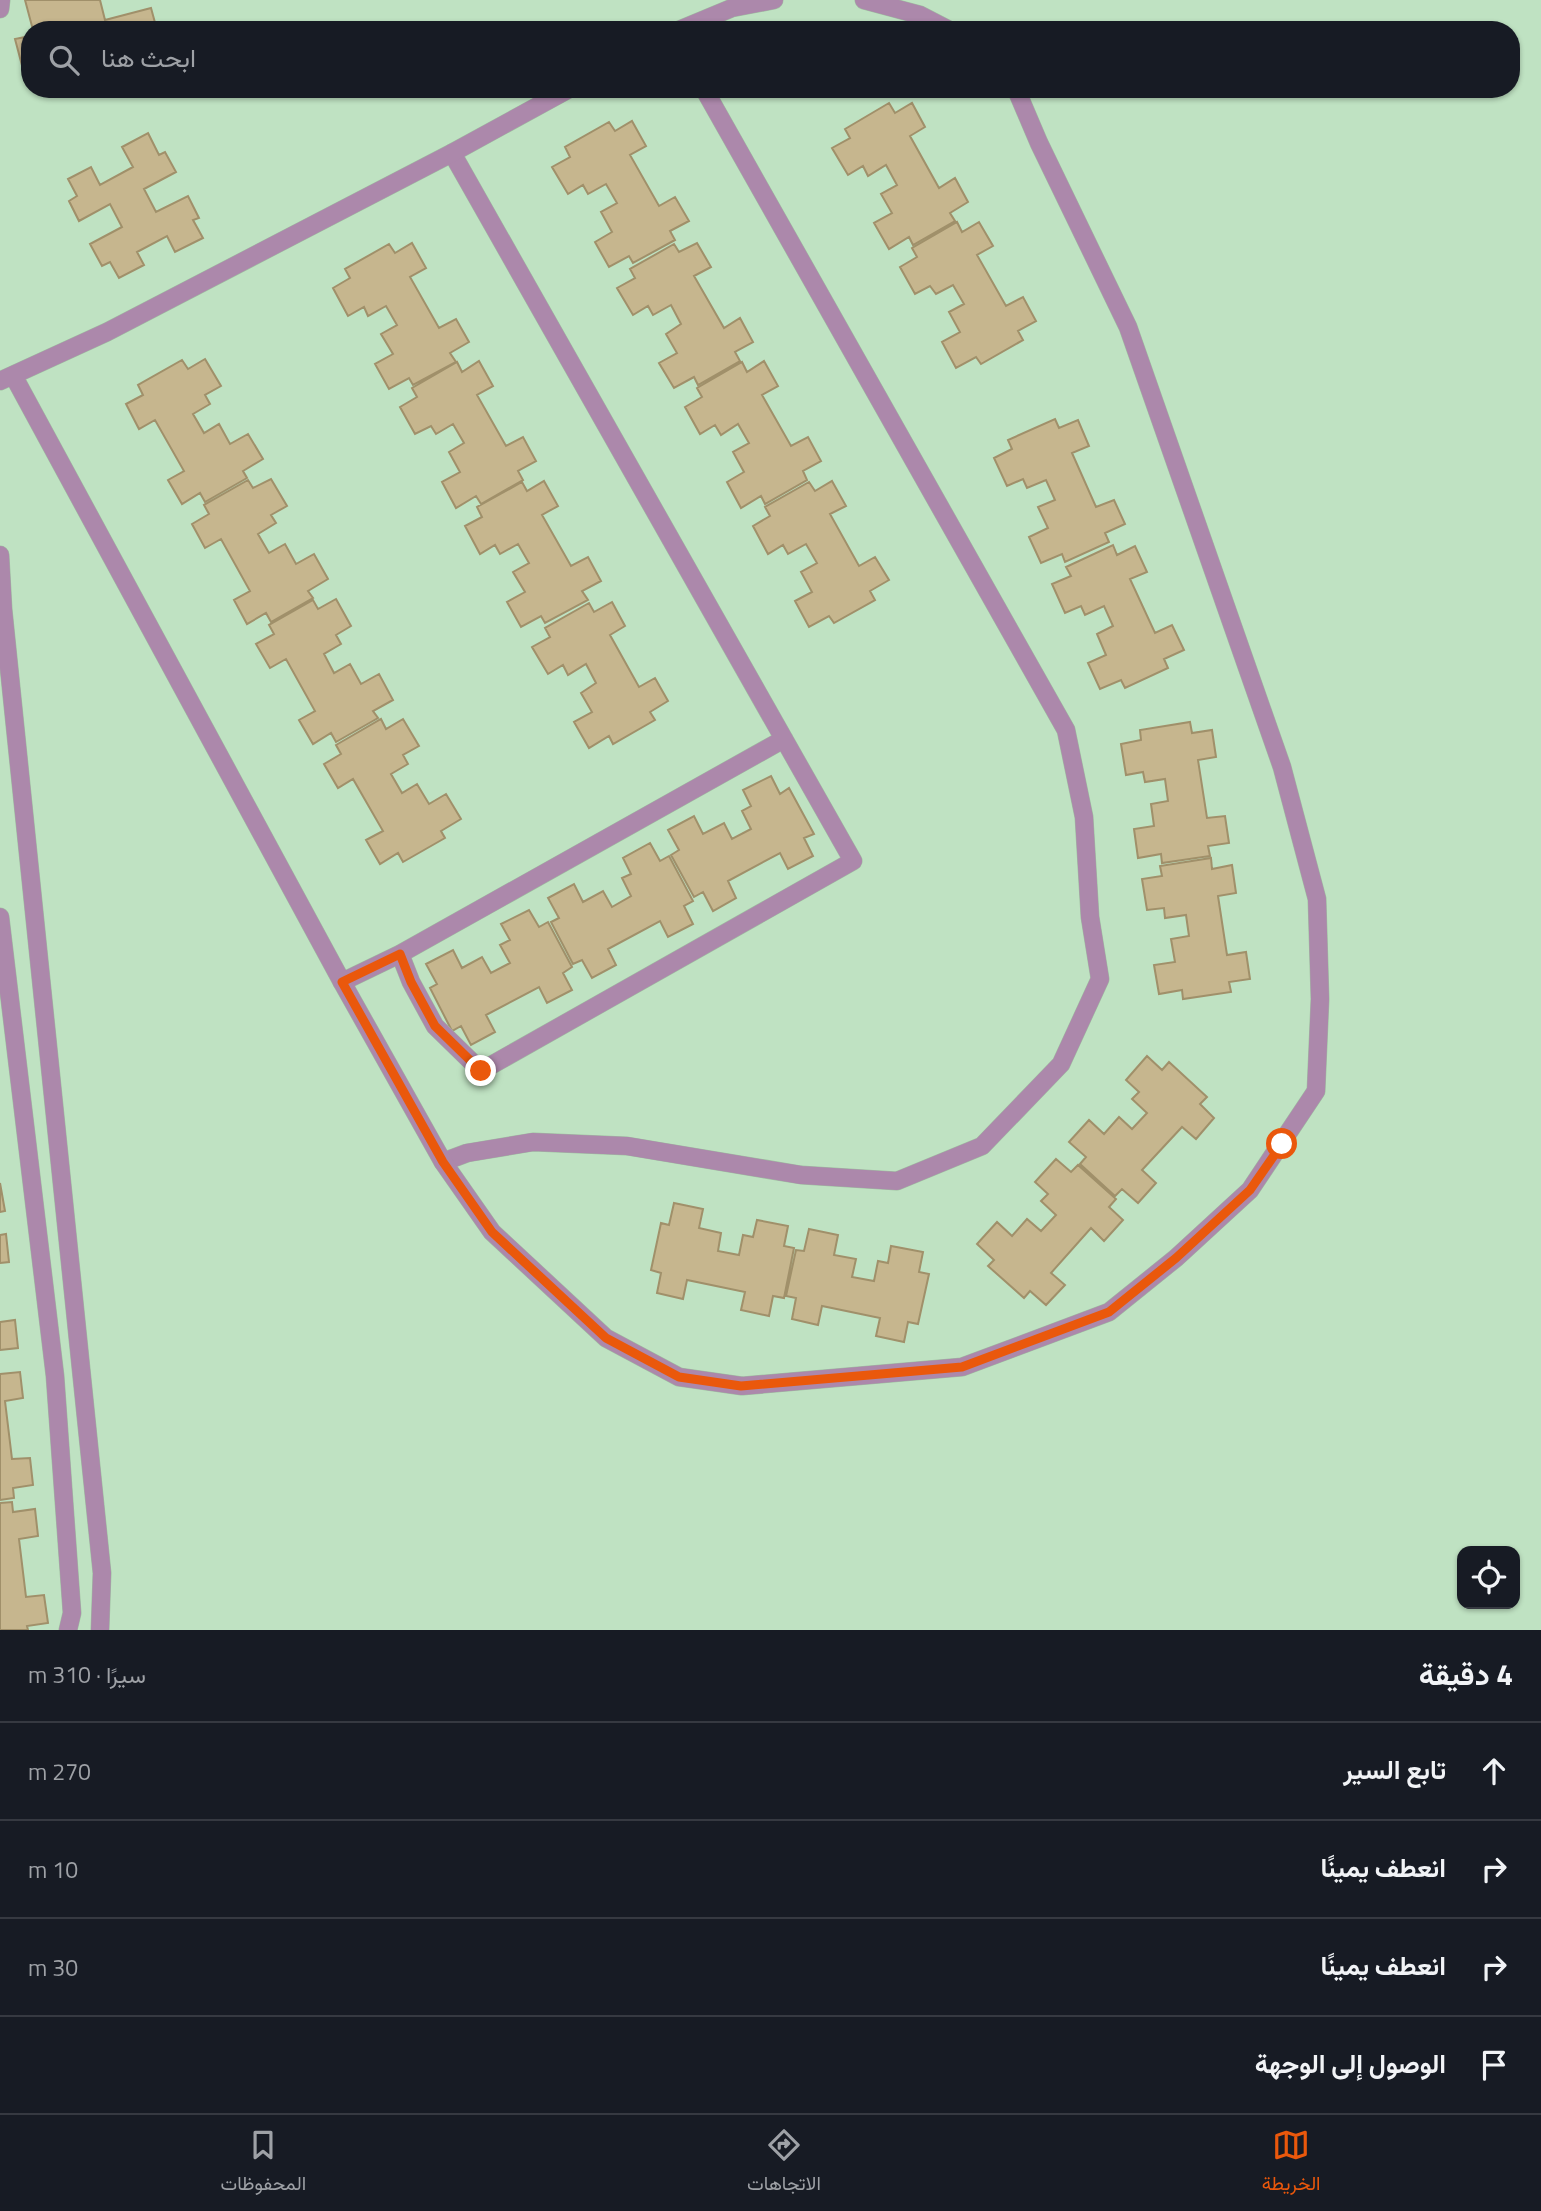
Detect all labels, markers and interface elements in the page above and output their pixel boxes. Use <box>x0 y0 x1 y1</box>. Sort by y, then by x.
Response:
search box <box>21 21 1520 98</box>
text: ابحث هنا <box>101 38 196 77</box>
icon: search <box>45 41 83 79</box>
route end <box>465 1055 496 1086</box>
route start <box>1266 1128 1297 1159</box>
map controls <box>1457 1546 1520 1609</box>
button: locate <box>1457 1546 1520 1609</box>
text: 4 دقيقة <box>1419 1651 1513 1697</box>
text: سيرًا · 310 m <box>28 1657 146 1692</box>
text: تابع السير <box>1343 1750 1446 1789</box>
icon: ahead <box>1475 1752 1513 1790</box>
text: 270 m <box>28 1754 91 1789</box>
text: انعطف يمينًا <box>1320 1848 1446 1887</box>
icon: right <box>1475 1850 1513 1888</box>
text: 10 m <box>28 1852 78 1887</box>
text: انعطف يمينًا <box>1320 1946 1446 1985</box>
icon: right <box>1475 1948 1513 1986</box>
text: 30 m <box>28 1950 78 1985</box>
text: الوصول إلى الوجهة <box>1255 2044 1446 2083</box>
icon: arrive <box>1475 2046 1513 2084</box>
tab: المحفوظات <box>221 2126 306 2200</box>
tab: الاتجاهات <box>747 2126 821 2200</box>
tab: الخريطة <box>1262 2126 1321 2200</box>

